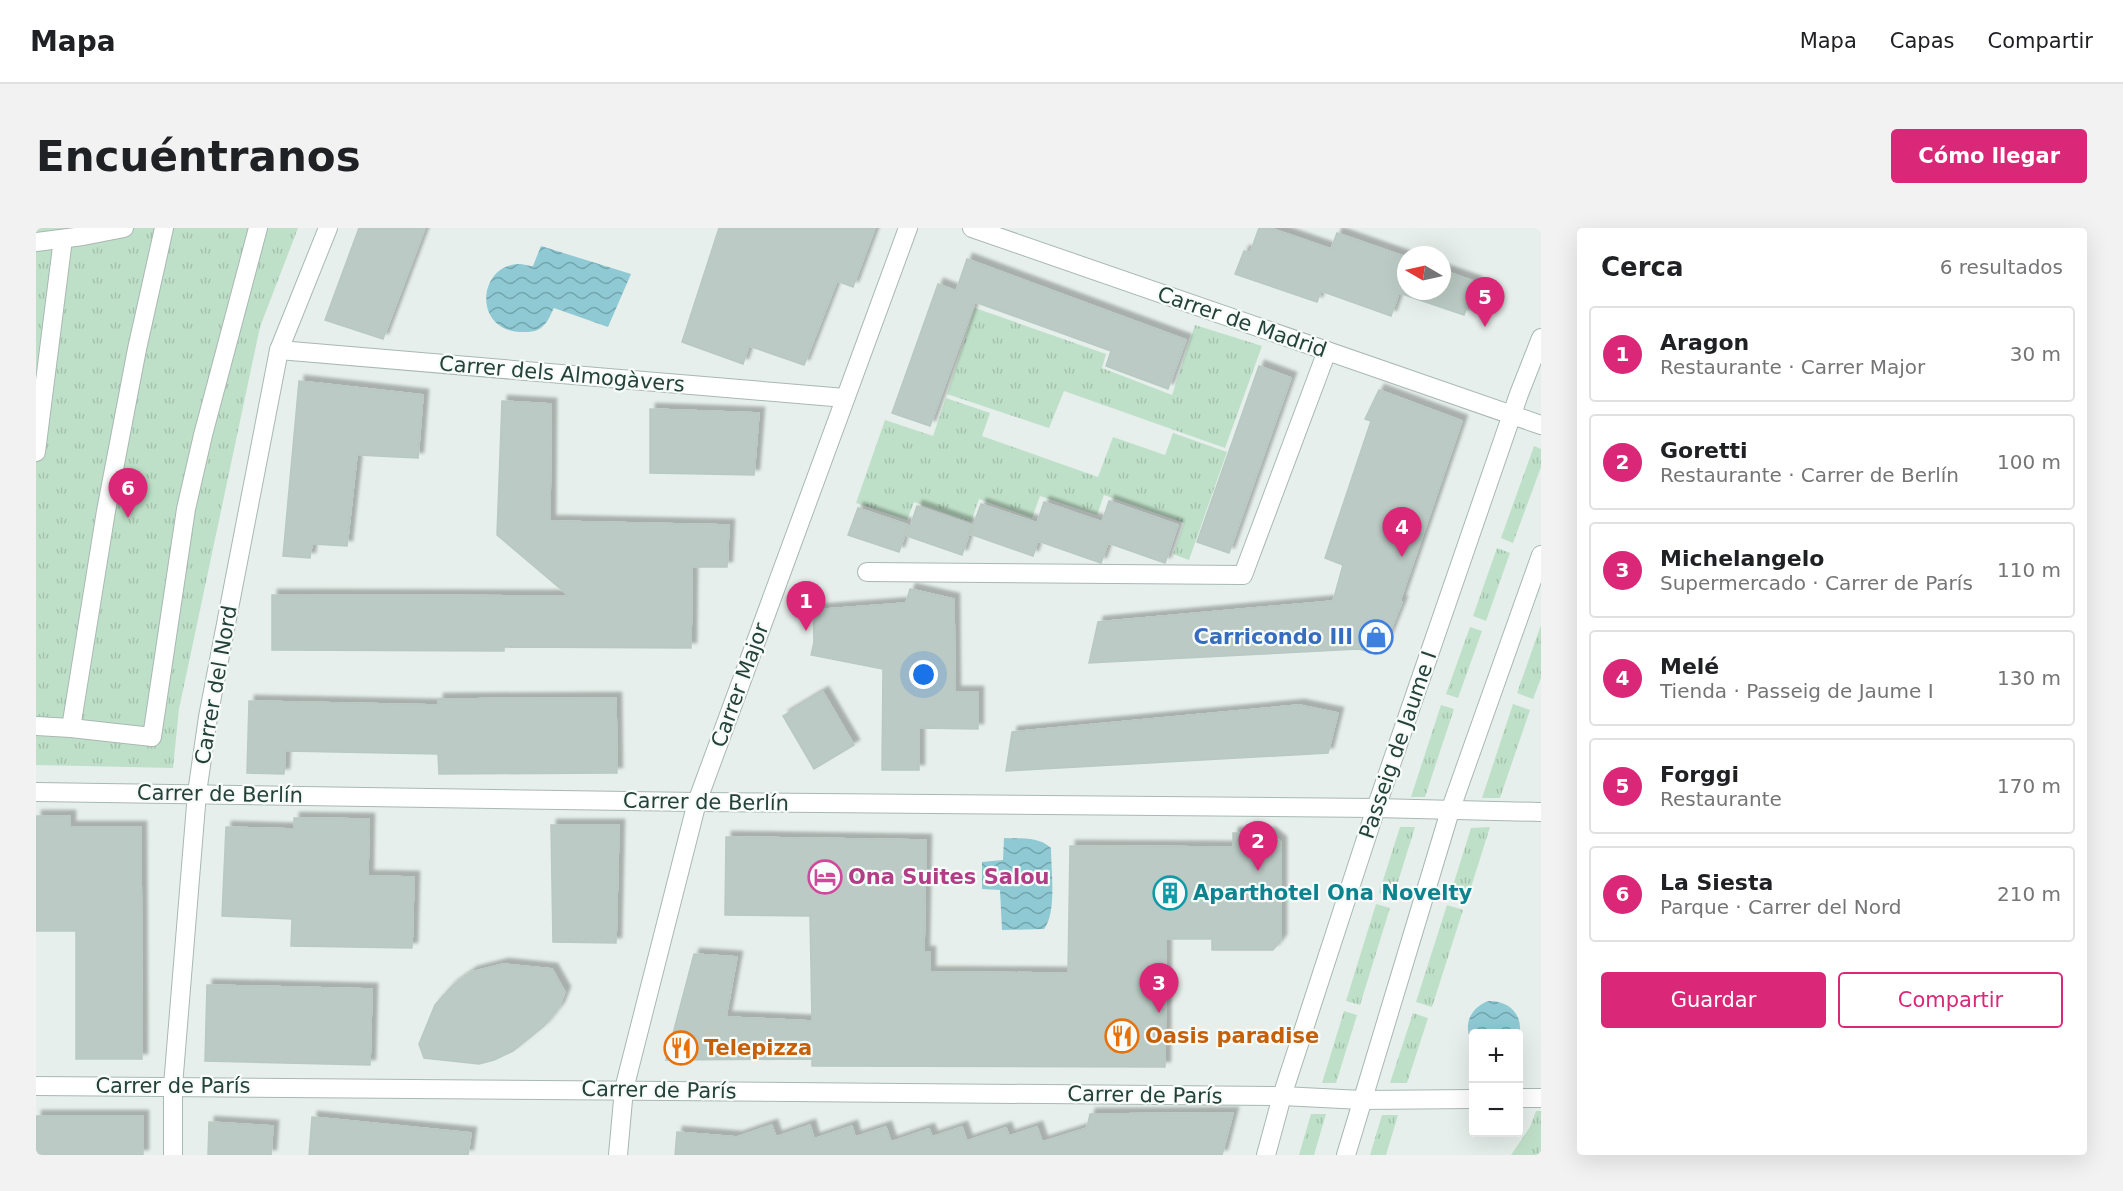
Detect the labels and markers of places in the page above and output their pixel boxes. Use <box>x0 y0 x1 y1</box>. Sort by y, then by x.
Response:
pin: 5 <box>1466 278 1504 327</box>
pin: 6 <box>108 468 148 518</box>
pin: 4 <box>1382 508 1422 557</box>
pin: 1 <box>786 582 826 631</box>
shop icon: Carricondo III <box>1358 619 1394 655</box>
place label: Carricondo III <box>1193 625 1353 649</box>
pin: 2 <box>1238 822 1278 871</box>
hotel icon: Ona Suites Salou <box>807 859 843 895</box>
place label: Ona Suites Salou <box>848 865 1050 889</box>
building icon: Aparthotel Ona Novelty <box>1152 875 1188 911</box>
place label: Aparthotel Ona Novelty <box>1193 881 1472 905</box>
pin: 3 <box>1140 964 1178 1013</box>
restaurant icon: Oasis paradise <box>1104 1018 1140 1054</box>
place label: Oasis paradise <box>1145 1024 1319 1048</box>
restaurant icon: Telepizza <box>663 1030 699 1066</box>
place label: Telepizza <box>704 1036 812 1060</box>

